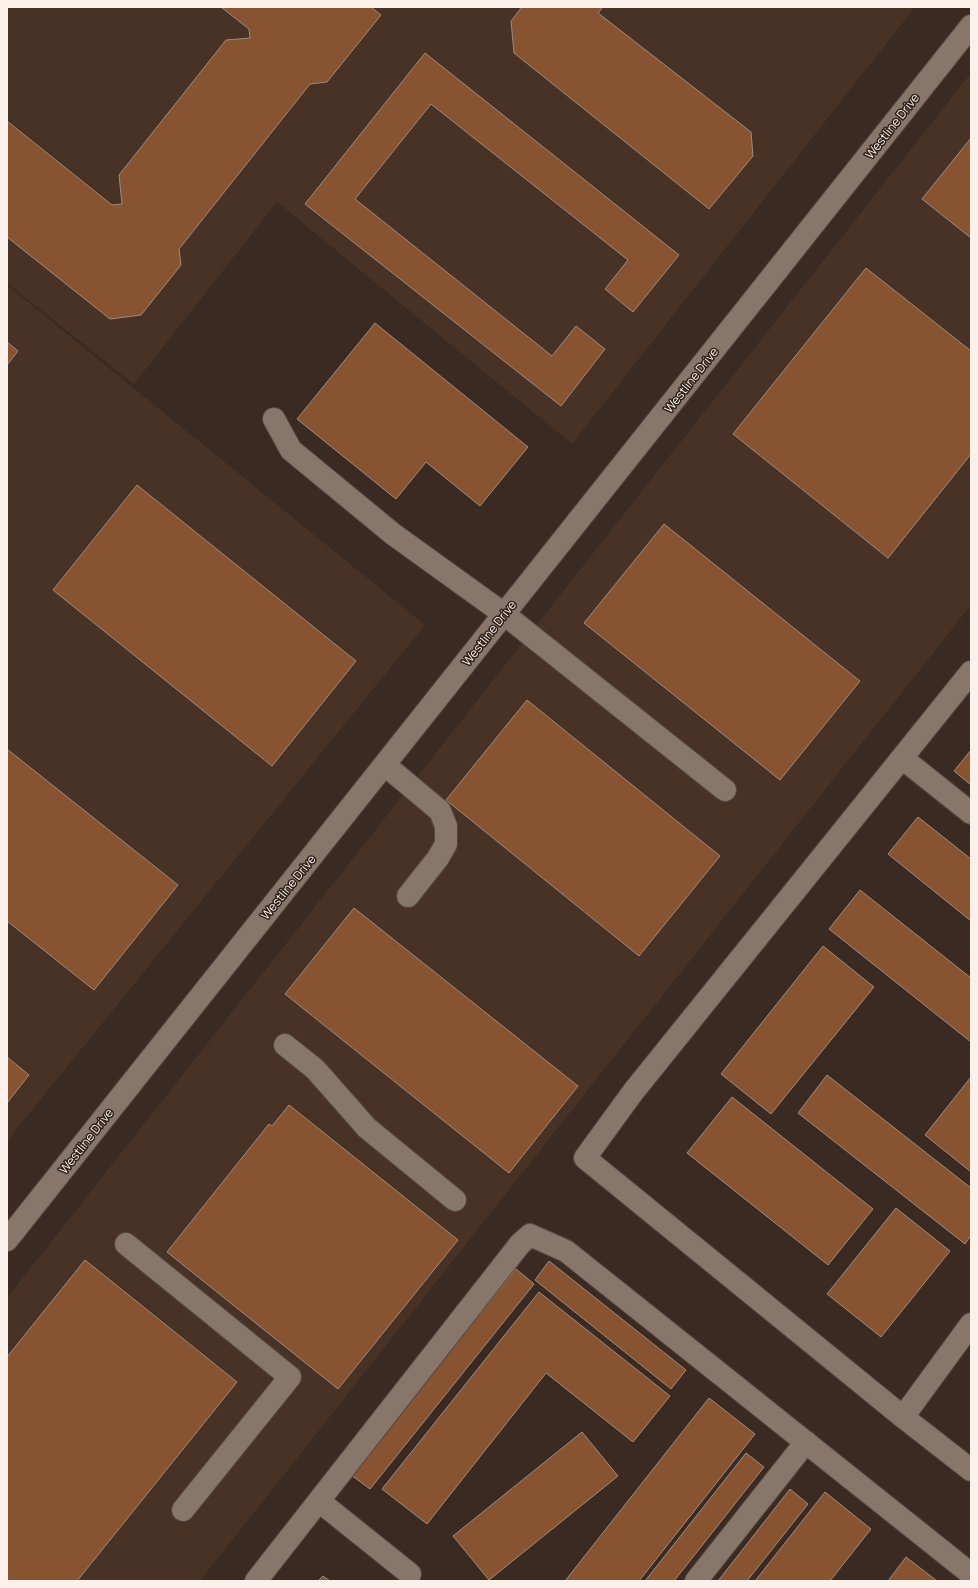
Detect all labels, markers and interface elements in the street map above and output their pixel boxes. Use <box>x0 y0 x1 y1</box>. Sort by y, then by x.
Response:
street label: Westline Drive <box>861 90 923 162</box>
street label: Westline Drive <box>660 344 722 416</box>
street label: Westline Drive <box>458 597 520 669</box>
street label: Westline Drive <box>257 851 319 923</box>
street label: Westline Drive <box>55 1105 117 1177</box>

